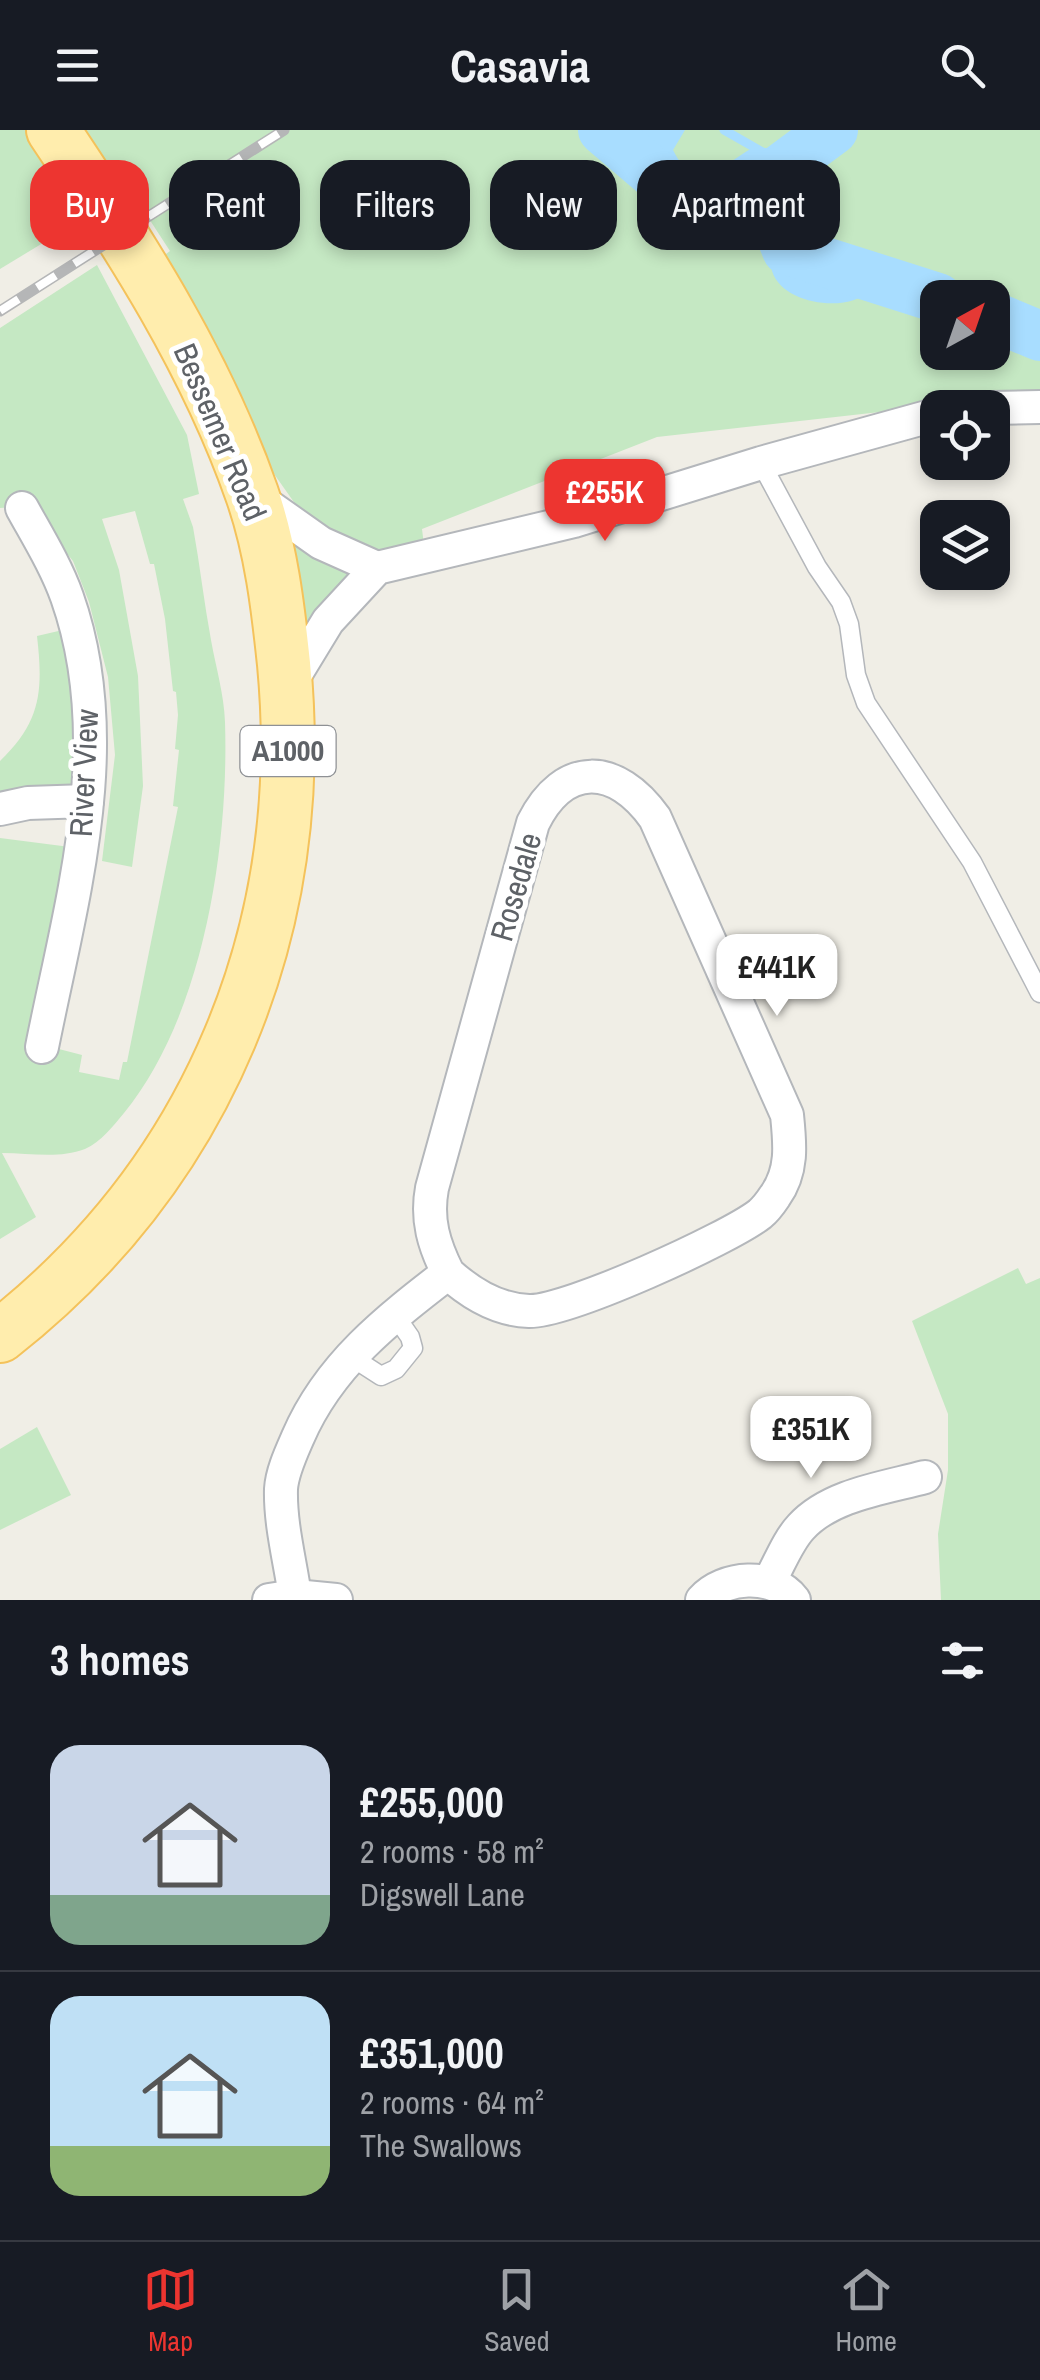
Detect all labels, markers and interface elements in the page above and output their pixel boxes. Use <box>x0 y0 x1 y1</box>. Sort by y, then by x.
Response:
text: Casavia <box>450 35 590 96</box>
icon: menu <box>50 38 105 93</box>
icon: search <box>935 38 990 93</box>
chip: Buy <box>30 160 149 250</box>
chip: Rent <box>169 160 300 250</box>
chip: Filters <box>320 160 470 250</box>
chip: New <box>490 160 617 250</box>
chip: Apartment <box>637 160 840 250</box>
north arrow <box>920 280 1010 370</box>
map controls <box>920 280 1010 590</box>
street label: Bessemer Road <box>164 337 277 527</box>
button: locate <box>920 390 1010 480</box>
pin: £255K <box>535 459 675 544</box>
text: £255K <box>566 470 644 513</box>
button: layers <box>920 500 1010 590</box>
street label: River View <box>59 708 108 838</box>
road number: A1000 <box>240 726 336 776</box>
street label: Rosedale <box>480 828 551 946</box>
pin: £441K <box>707 934 847 1019</box>
text: £441K <box>738 945 816 988</box>
pin: £351K <box>741 1396 881 1481</box>
text: £351K <box>772 1407 850 1450</box>
text: 3 homes <box>50 1632 190 1688</box>
icon: filters <box>935 1633 990 1688</box>
text: £255,000 <box>360 1774 504 1830</box>
icon: home <box>130 1785 250 1905</box>
text: 2 rooms · 58 m² <box>360 1830 544 1873</box>
text: Digswell Lane <box>360 1873 525 1916</box>
text: £351,000 <box>360 2025 504 2081</box>
icon: home <box>130 2036 250 2156</box>
text: 2 rooms · 64 m² <box>360 2081 544 2124</box>
text: The Swallows <box>360 2124 522 2167</box>
tab: Map <box>143 2262 198 2360</box>
tab: Saved <box>484 2262 549 2360</box>
tab: Home <box>836 2262 897 2360</box>

